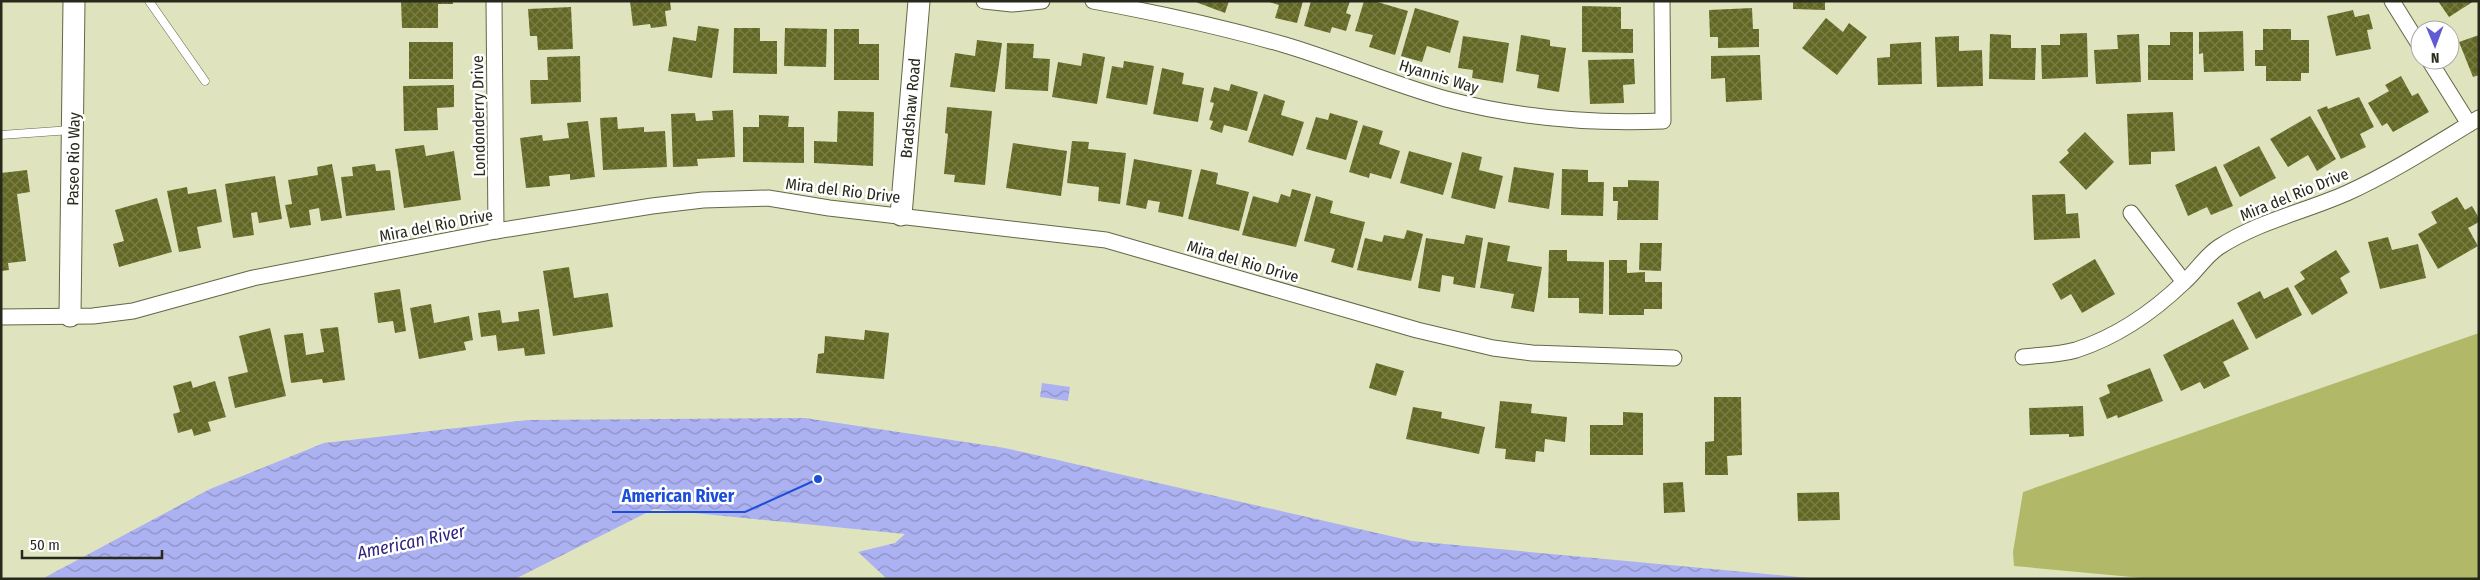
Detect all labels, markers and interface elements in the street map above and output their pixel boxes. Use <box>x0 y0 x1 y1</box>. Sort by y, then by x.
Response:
north arrow <box>2410 20 2460 70</box>
text: N <box>2431 49 2440 66</box>
street label: Londonderry Drive <box>468 55 489 177</box>
street label: Hyannis Way <box>1397 55 1482 98</box>
street label: Bradshaw Road <box>897 57 924 159</box>
street label: Paseo Rio Way <box>63 111 84 206</box>
street label: Mira del Rio Drive <box>2237 164 2351 225</box>
street label: Mira del Rio Drive <box>785 174 901 207</box>
street label: Mira del Rio Drive <box>378 205 495 246</box>
street label: Mira del Rio Drive <box>1185 236 1301 287</box>
callout: American River <box>612 479 745 512</box>
text: American River <box>621 485 735 507</box>
water label: American River <box>354 520 468 564</box>
scale bar <box>22 528 162 560</box>
text: 50 m <box>30 536 60 554</box>

